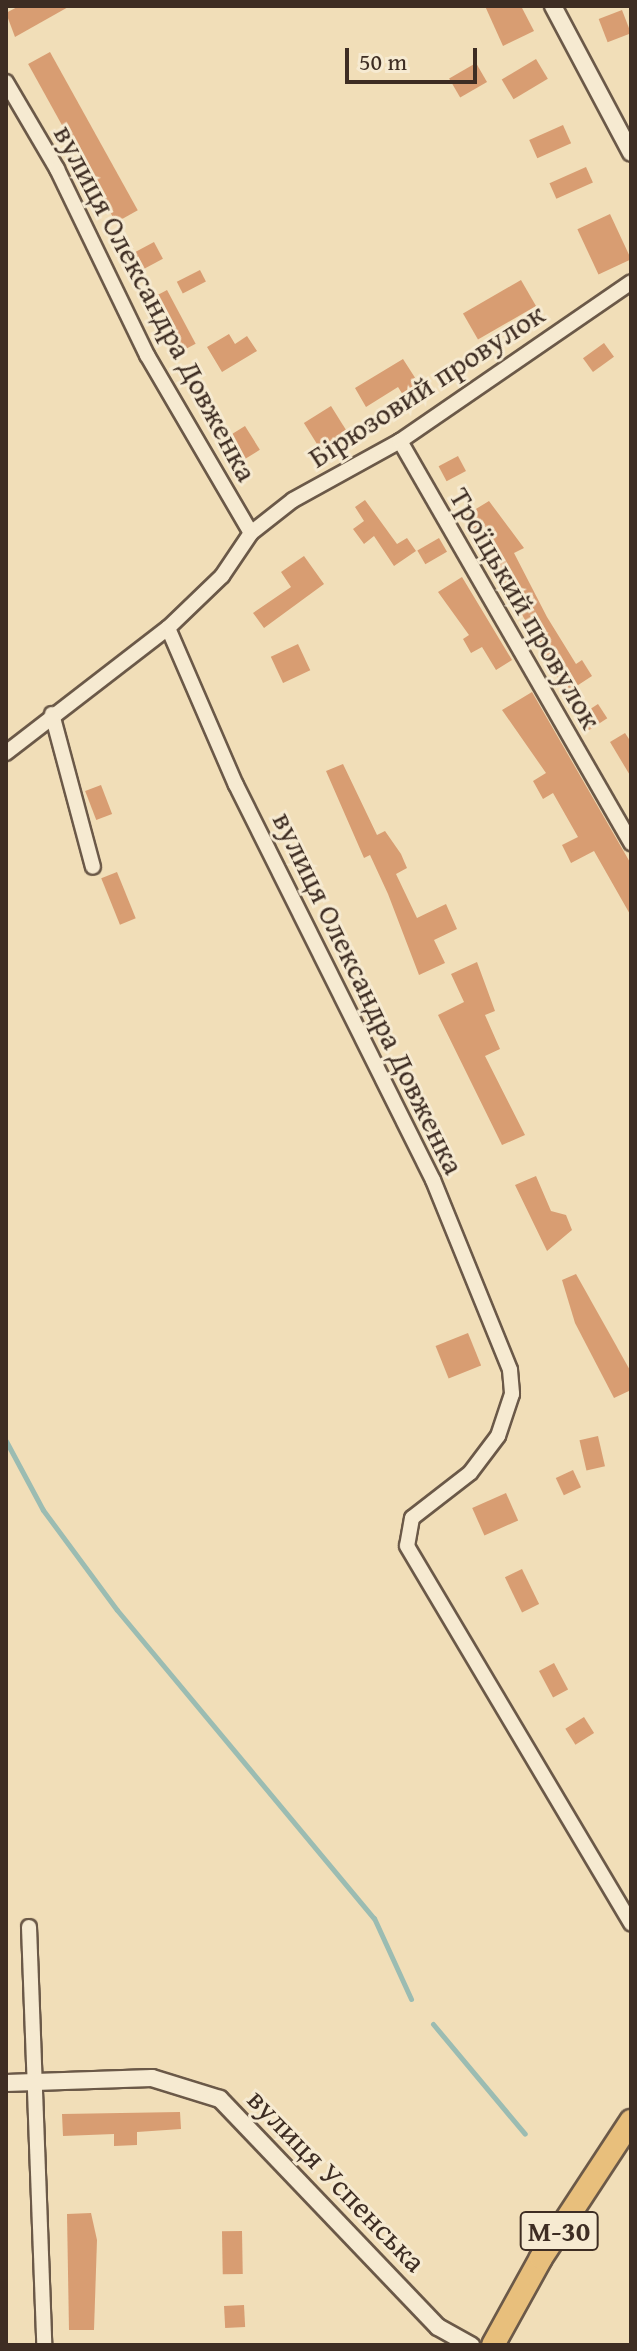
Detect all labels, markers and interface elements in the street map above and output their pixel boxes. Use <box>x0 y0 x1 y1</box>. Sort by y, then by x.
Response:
scale bar <box>349 32 481 82</box>
text: 50 m <box>359 44 407 79</box>
street label: вулиця Олександра Довженка <box>47 119 265 487</box>
street label: Бірюзовий провулок <box>301 295 551 475</box>
street label: Троїцький провулок <box>442 481 610 735</box>
street label: вулиця Олександра Довженка <box>265 806 473 1180</box>
street label: вулиця Успенська <box>240 2081 434 2279</box>
road number: М-30 <box>519 2207 599 2255</box>

